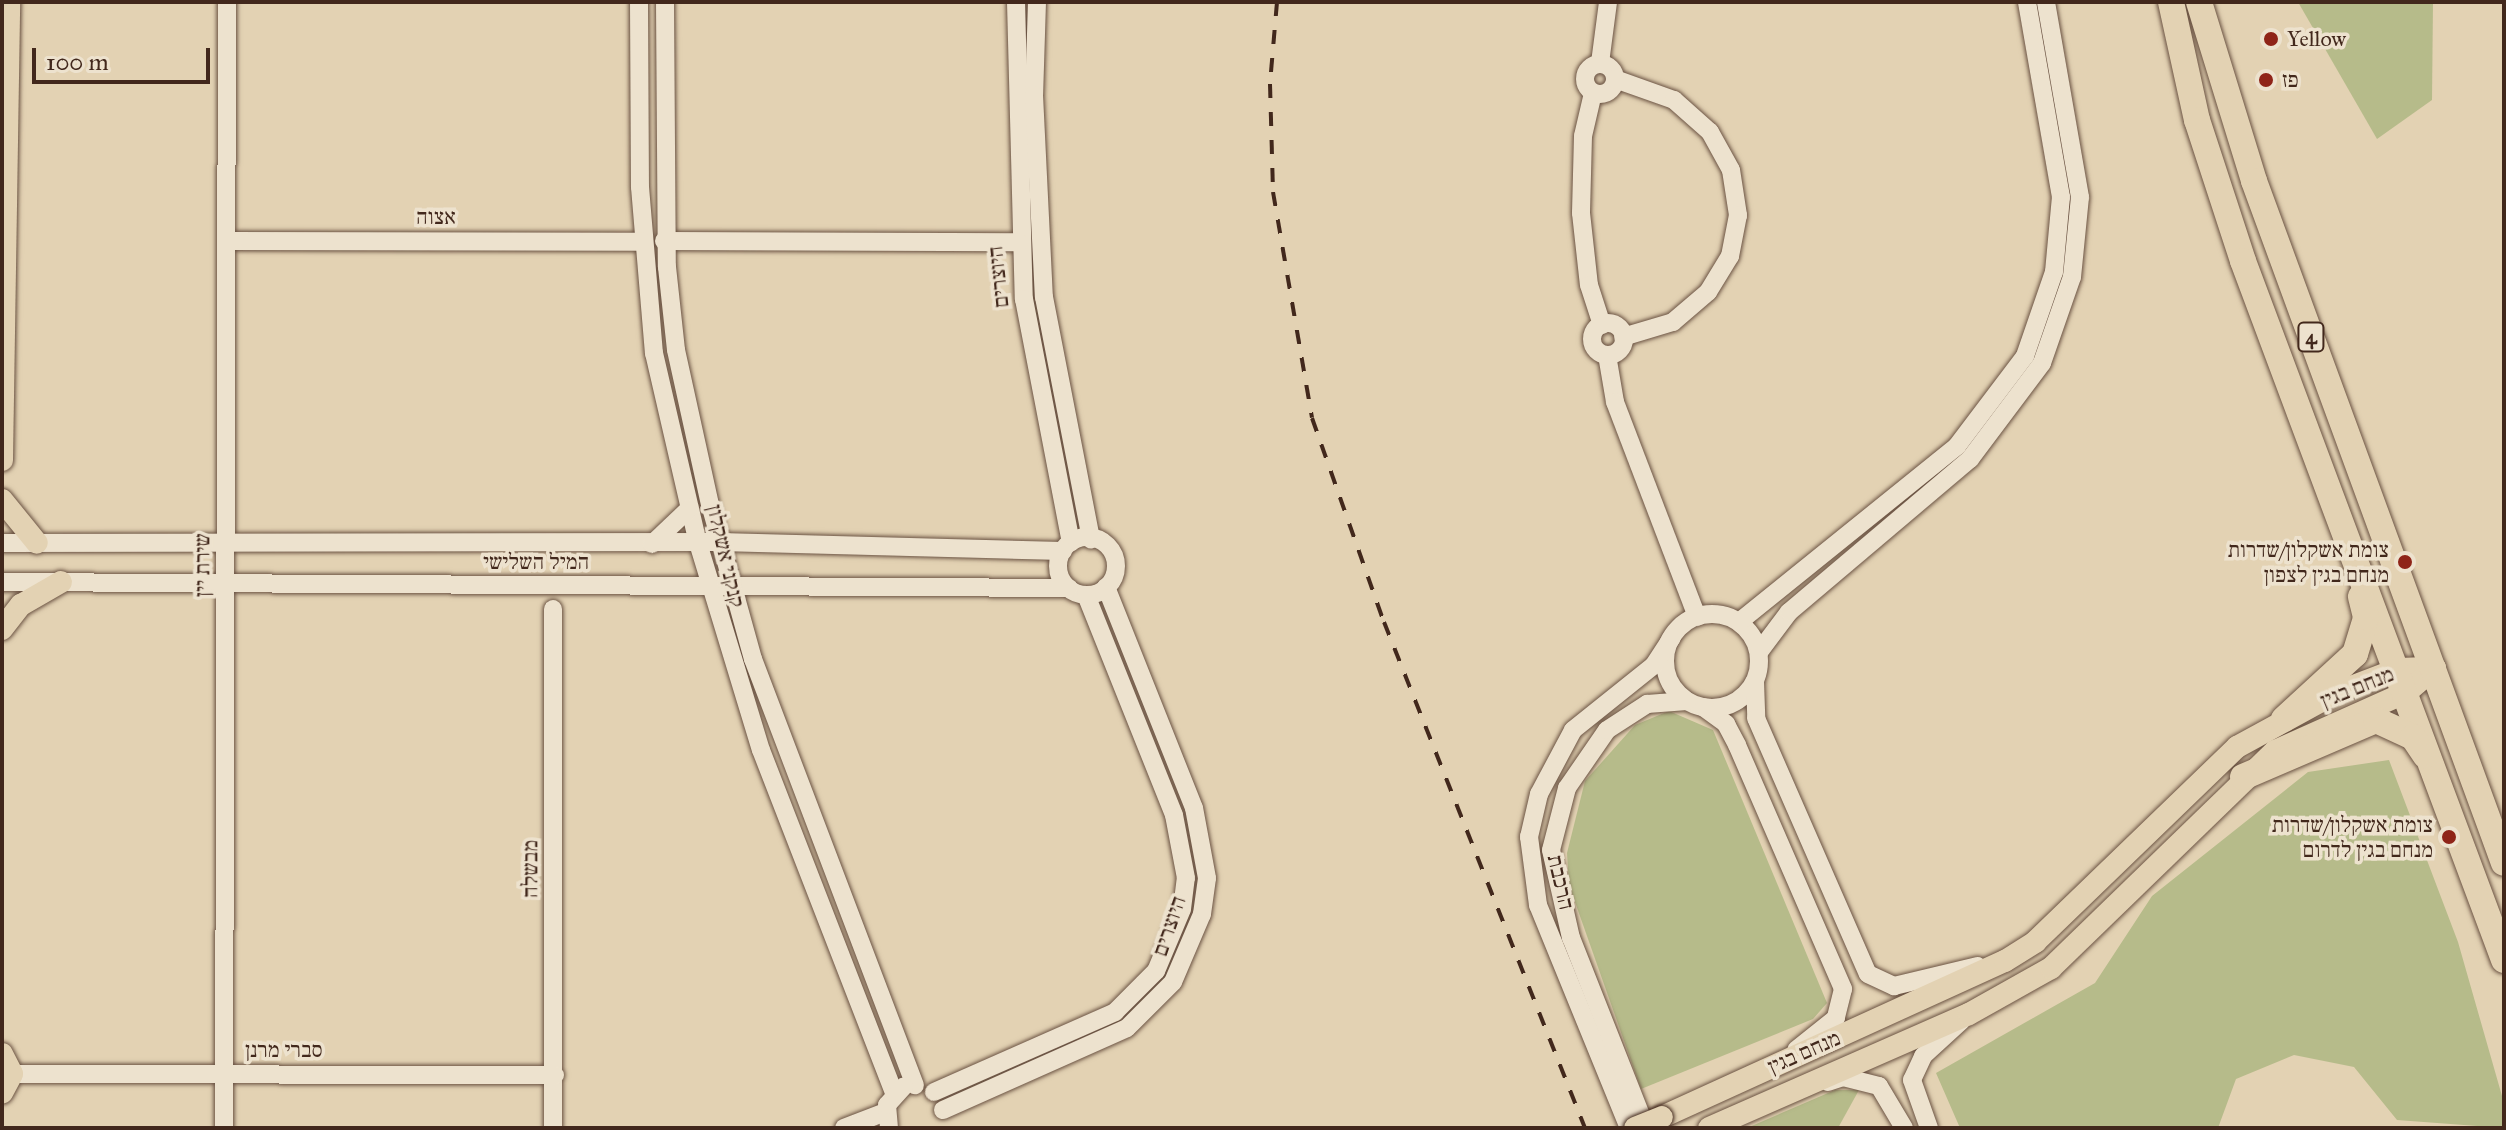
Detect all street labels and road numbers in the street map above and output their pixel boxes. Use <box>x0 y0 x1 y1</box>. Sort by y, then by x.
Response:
street label: אצוה <box>416 204 456 230</box>
street label: היוצרים <box>982 245 1014 309</box>
road number: 4 <box>2297 321 2325 353</box>
street label: קנקני אשקלון <box>701 502 751 610</box>
street label: שירת יין <box>189 533 215 597</box>
street label: המיל השלישי <box>483 549 589 575</box>
street label: מנחם בגין <box>2316 660 2398 714</box>
street label: מבשלה <box>517 840 543 898</box>
street label: הרכבת <box>1542 852 1580 912</box>
street label: היוצרים <box>1146 892 1192 960</box>
street label: מנחם בגין <box>1764 1024 1844 1080</box>
street label: סברי מרנן <box>245 1037 323 1063</box>

